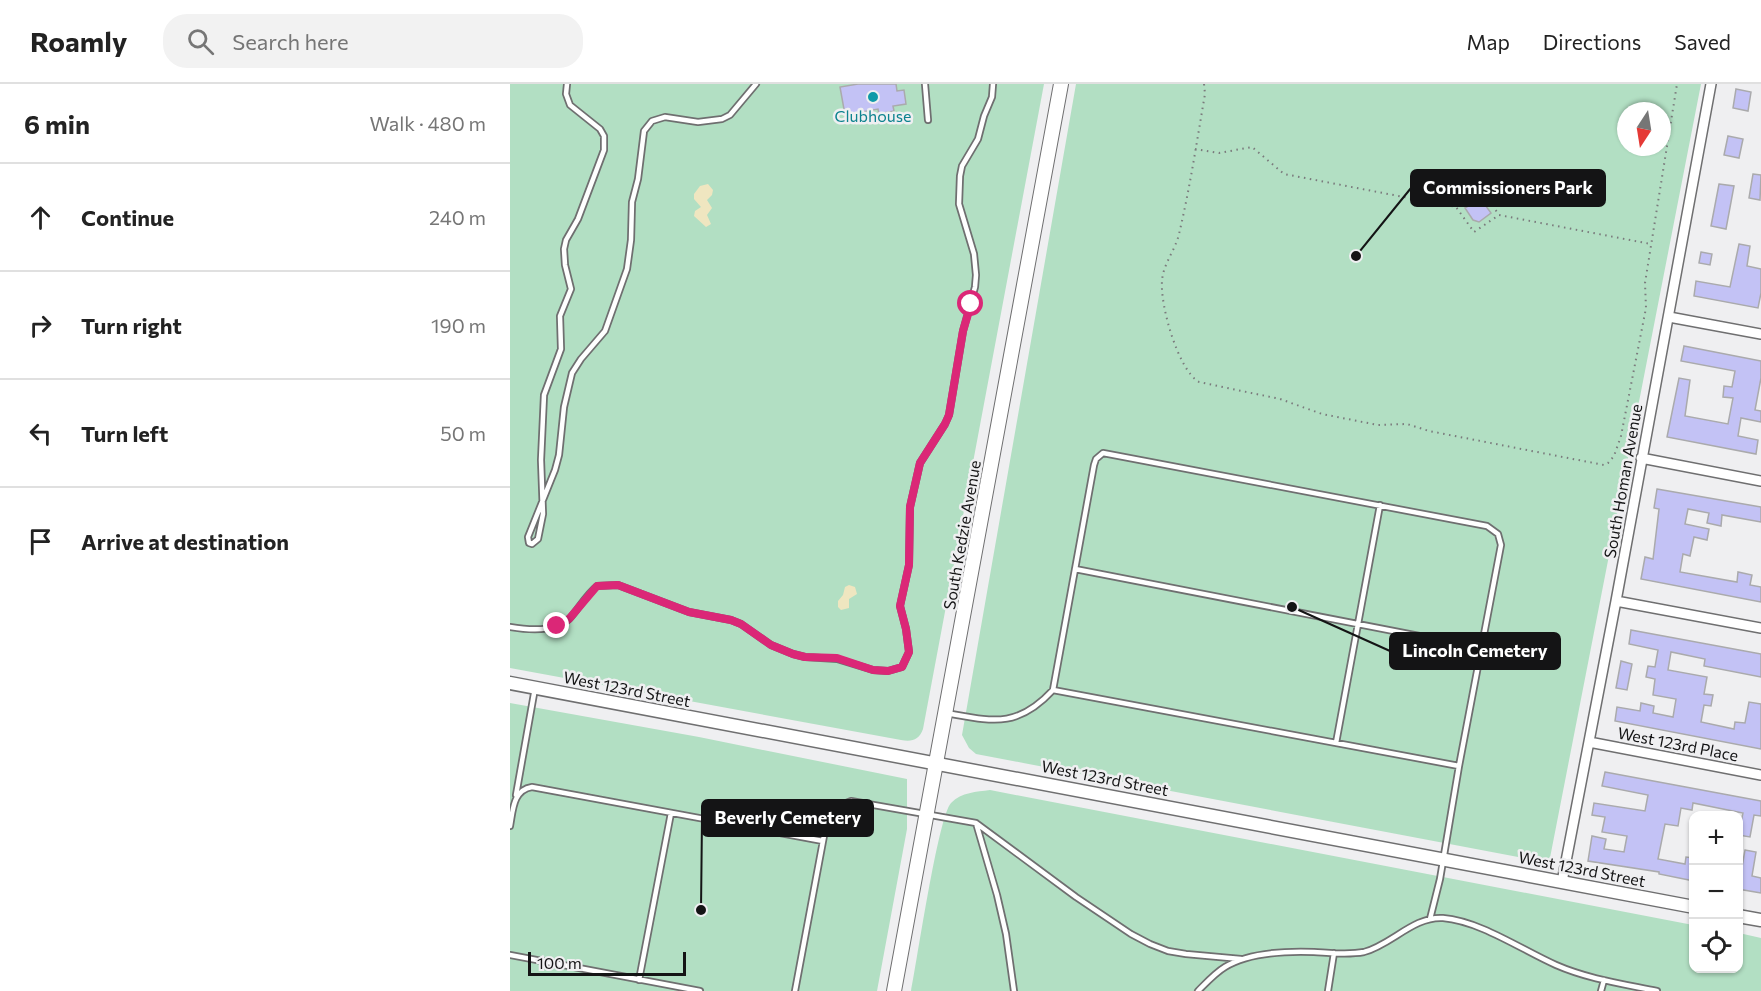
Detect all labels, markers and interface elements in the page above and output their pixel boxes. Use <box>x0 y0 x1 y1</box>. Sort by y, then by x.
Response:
search box <box>163 14 583 68</box>
text: Roamly <box>30 24 127 58</box>
icon: search <box>184 25 217 58</box>
text: Search here <box>232 28 349 55</box>
text: Map <box>1467 29 1510 54</box>
text: Directions <box>1543 29 1641 54</box>
text: Saved <box>1674 29 1731 54</box>
marker: Clubhouse <box>866 90 880 104</box>
north arrow <box>1617 102 1671 156</box>
place label: Clubhouse <box>835 106 911 125</box>
text: 6 min <box>24 108 90 139</box>
text: Walk · 480 m <box>369 111 486 135</box>
callout: Commissioners Park <box>1411 170 1605 206</box>
text: Commissioners Park <box>1423 176 1594 198</box>
icon: ahead <box>24 201 57 234</box>
text: Continue <box>81 204 174 231</box>
text: 240 m <box>429 205 486 229</box>
route start <box>957 290 983 316</box>
icon: right <box>24 309 57 342</box>
text: Turn right <box>81 312 182 339</box>
text: 190 m <box>431 313 486 337</box>
street label: South Homan Avenue <box>1600 402 1645 559</box>
icon: left <box>24 417 57 450</box>
text: Turn left <box>81 420 168 447</box>
text: 50 m <box>440 421 486 445</box>
street label: South Kedzie Avenue <box>939 459 984 611</box>
icon: arrive <box>24 525 57 558</box>
text: Arrive at destination <box>81 528 289 555</box>
route end <box>543 612 569 638</box>
callout: Lincoln Cemetery <box>1390 633 1560 669</box>
text: Lincoln Cemetery <box>1402 639 1548 661</box>
street label: West 123rd Street <box>562 667 693 710</box>
street label: West 123rd Place <box>1616 722 1740 765</box>
street label: West 123rd Street <box>1040 756 1171 799</box>
callout: Beverly Cemetery <box>702 800 873 836</box>
text: Beverly Cemetery <box>715 806 862 828</box>
map controls <box>1689 811 1743 973</box>
button: + <box>1689 811 1743 865</box>
street label: West 123rd Street <box>1517 847 1648 890</box>
button: − <box>1689 865 1743 919</box>
button: locate <box>1689 919 1743 973</box>
scale bar <box>528 949 686 976</box>
text: 100 m <box>537 953 582 972</box>

